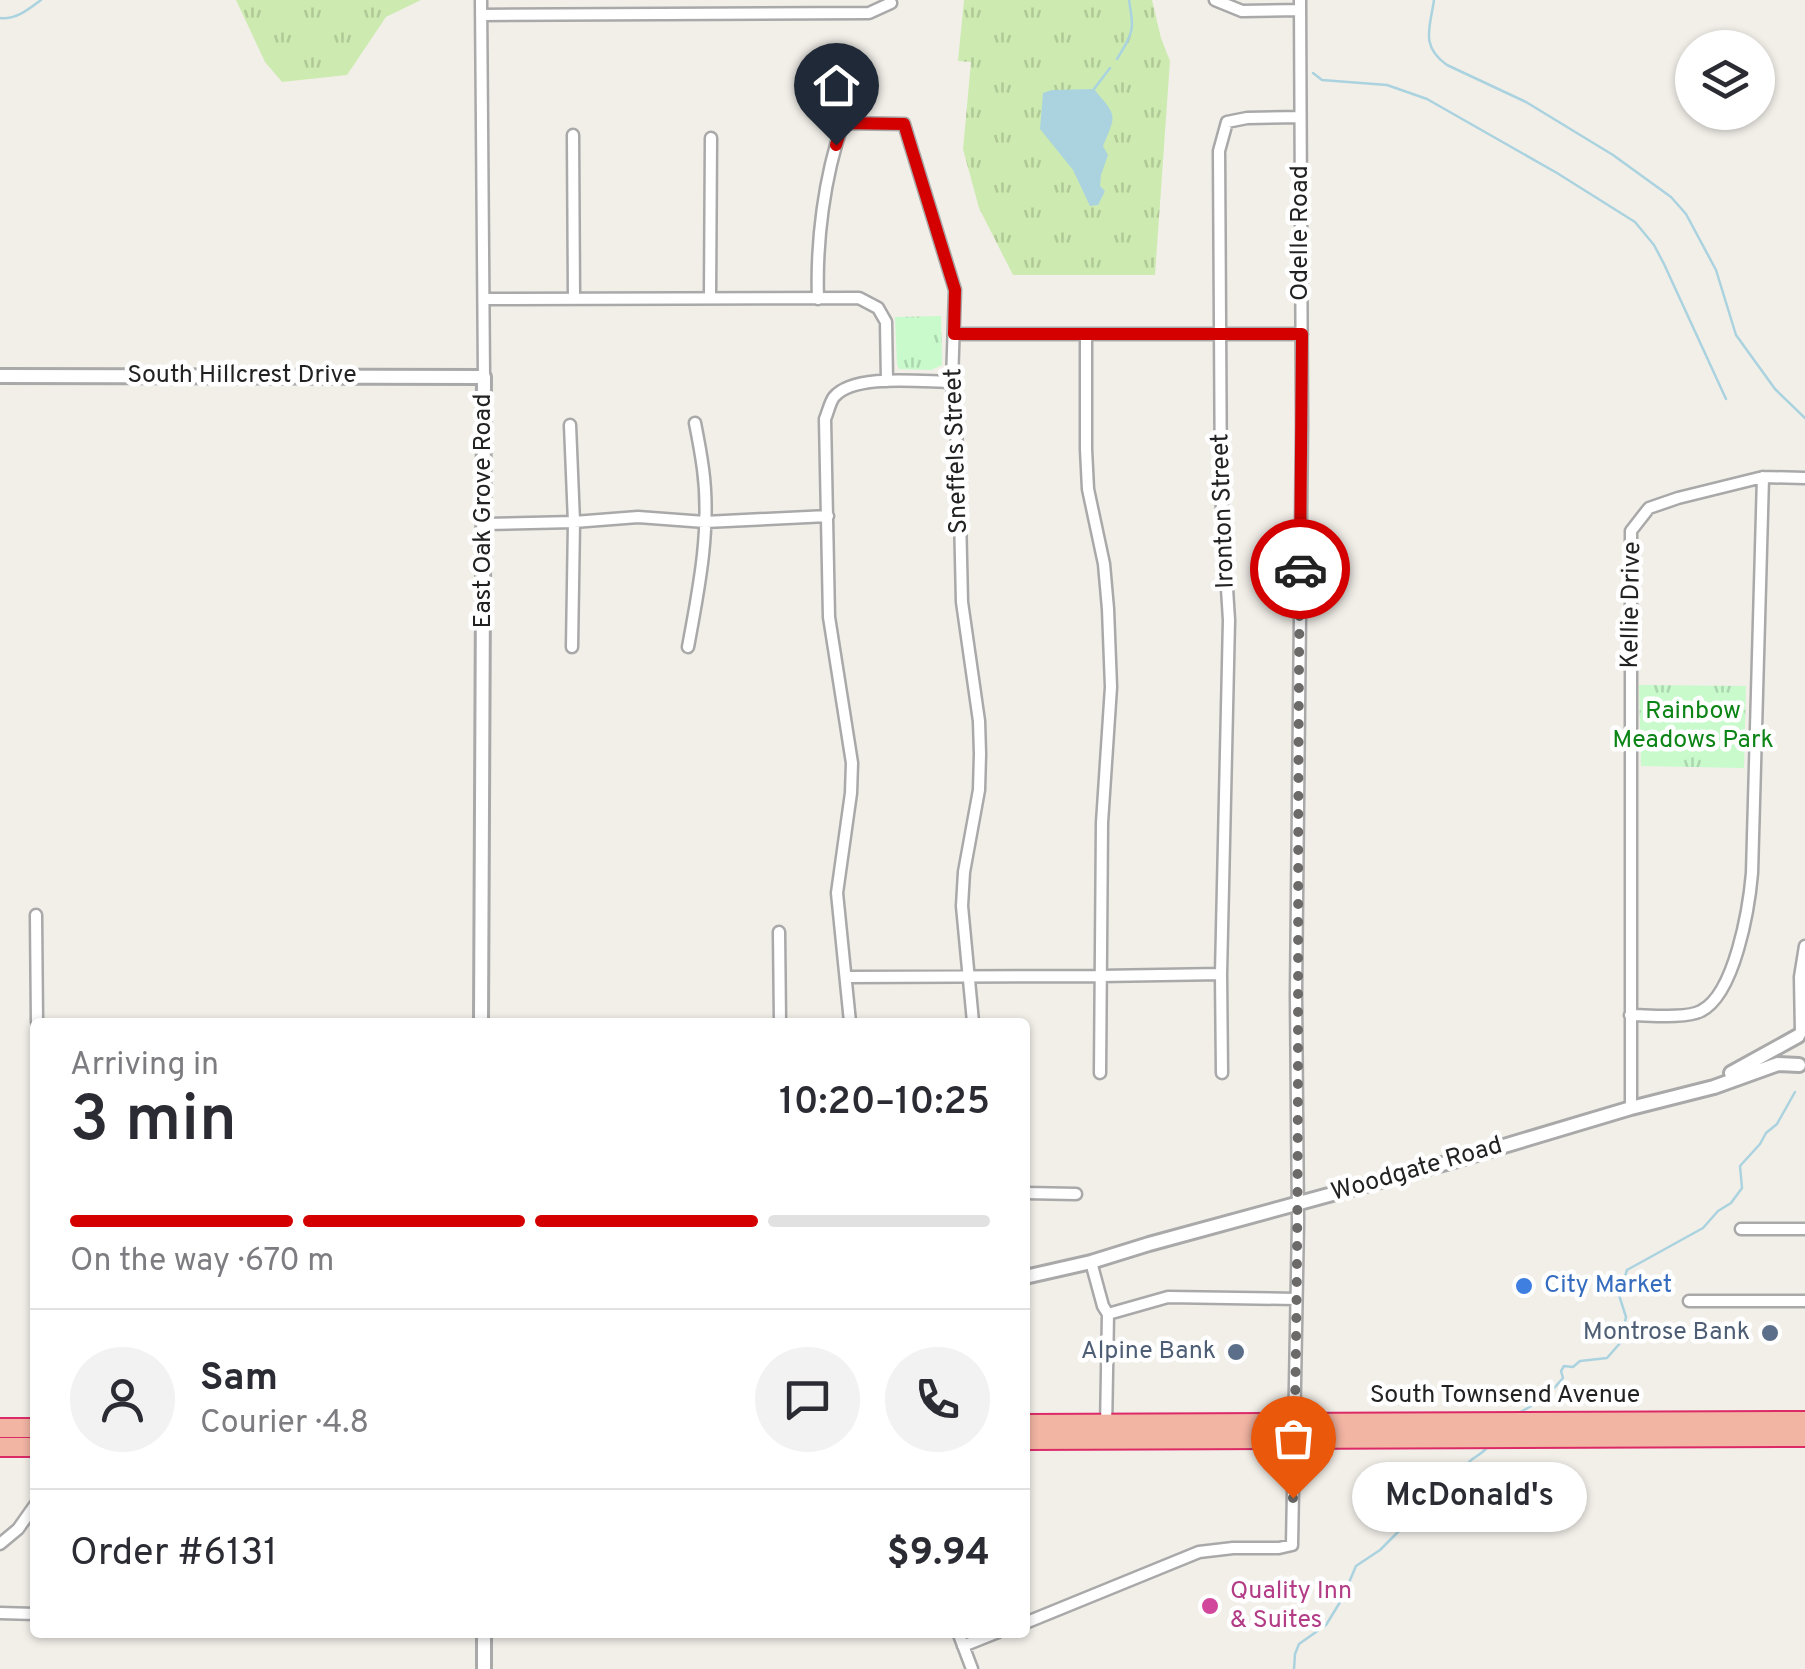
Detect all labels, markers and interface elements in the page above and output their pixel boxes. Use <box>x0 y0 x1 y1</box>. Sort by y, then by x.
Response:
map controls <box>1675 30 1775 130</box>
button: layers <box>1675 30 1775 130</box>
pin <box>794 43 879 146</box>
icon: home <box>809 58 864 113</box>
street label: Odelle Road <box>1285 165 1317 301</box>
street label: South Hillcrest Drive <box>127 360 357 392</box>
street label: Sneffels Street <box>938 367 976 535</box>
street label: East Oak Grove Road <box>468 394 500 628</box>
street label: Ironton Street <box>1205 433 1243 589</box>
courier <box>1250 519 1350 619</box>
street label: Kellie Drive <box>1615 541 1649 669</box>
icon: car <box>1273 542 1328 597</box>
park label: Rainbow Meadows Park <box>1612 696 1774 757</box>
text: Arriving in <box>70 1046 219 1086</box>
text: 10:20–10:25 <box>779 1079 990 1128</box>
text: 3 min <box>70 1082 237 1164</box>
street label: Woodgate Road <box>1328 1130 1506 1210</box>
text: On the way · 670 m <box>70 1242 334 1282</box>
place label: City Market <box>1544 1270 1672 1302</box>
marker: City Market <box>1513 1275 1535 1297</box>
place label: Montrose Bank <box>1583 1317 1750 1349</box>
marker: Montrose Bank <box>1759 1322 1781 1344</box>
place label: Alpine Bank <box>1081 1336 1216 1368</box>
marker: Alpine Bank <box>1225 1341 1247 1363</box>
button: person <box>70 1347 175 1452</box>
button: chat <box>755 1347 860 1452</box>
button: phone <box>885 1347 990 1452</box>
text: Sam <box>200 1355 278 1404</box>
street label: South Townsend Avenue <box>1370 1380 1640 1412</box>
pin <box>1251 1396 1336 1499</box>
text: Courier · 4.8 <box>200 1404 369 1444</box>
icon: bag <box>1266 1411 1321 1466</box>
callout: McDonald's <box>1353 1463 1588 1533</box>
text: McDonald's <box>1385 1477 1554 1517</box>
text: Order #6131 <box>70 1530 277 1579</box>
text: $9.94 <box>887 1530 990 1579</box>
place label: Quality Inn & Suites <box>1230 1576 1352 1637</box>
marker: Quality Inn & Suites <box>1199 1595 1221 1617</box>

